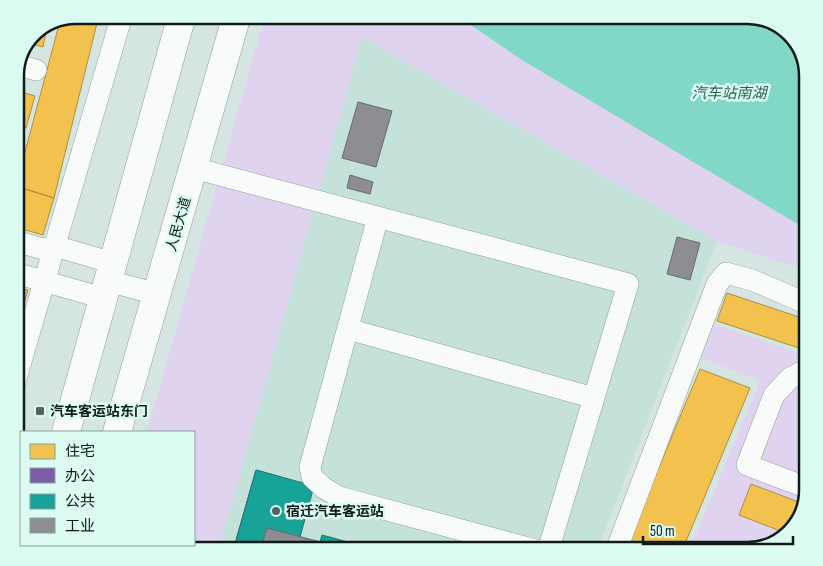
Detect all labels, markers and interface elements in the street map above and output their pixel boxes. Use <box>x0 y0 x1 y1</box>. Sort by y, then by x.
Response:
water label: 汽车站南湖 <box>691 84 768 103</box>
street label: 人民大道 <box>163 195 194 253</box>
place label: 汽车客运站东门 <box>50 403 148 420</box>
marker: 汽车客运站东门 <box>34 405 46 417</box>
legend <box>20 431 195 546</box>
text: 住宅 <box>65 442 95 461</box>
text: 办公 <box>65 467 95 486</box>
text: 公共 <box>65 492 95 511</box>
place label: 宿迁汽车客运站 <box>286 503 384 520</box>
marker: 宿迁汽车客运站 <box>270 505 282 517</box>
scale bar <box>643 514 793 546</box>
text: 工业 <box>65 517 95 536</box>
text: 50 m <box>650 522 675 541</box>

